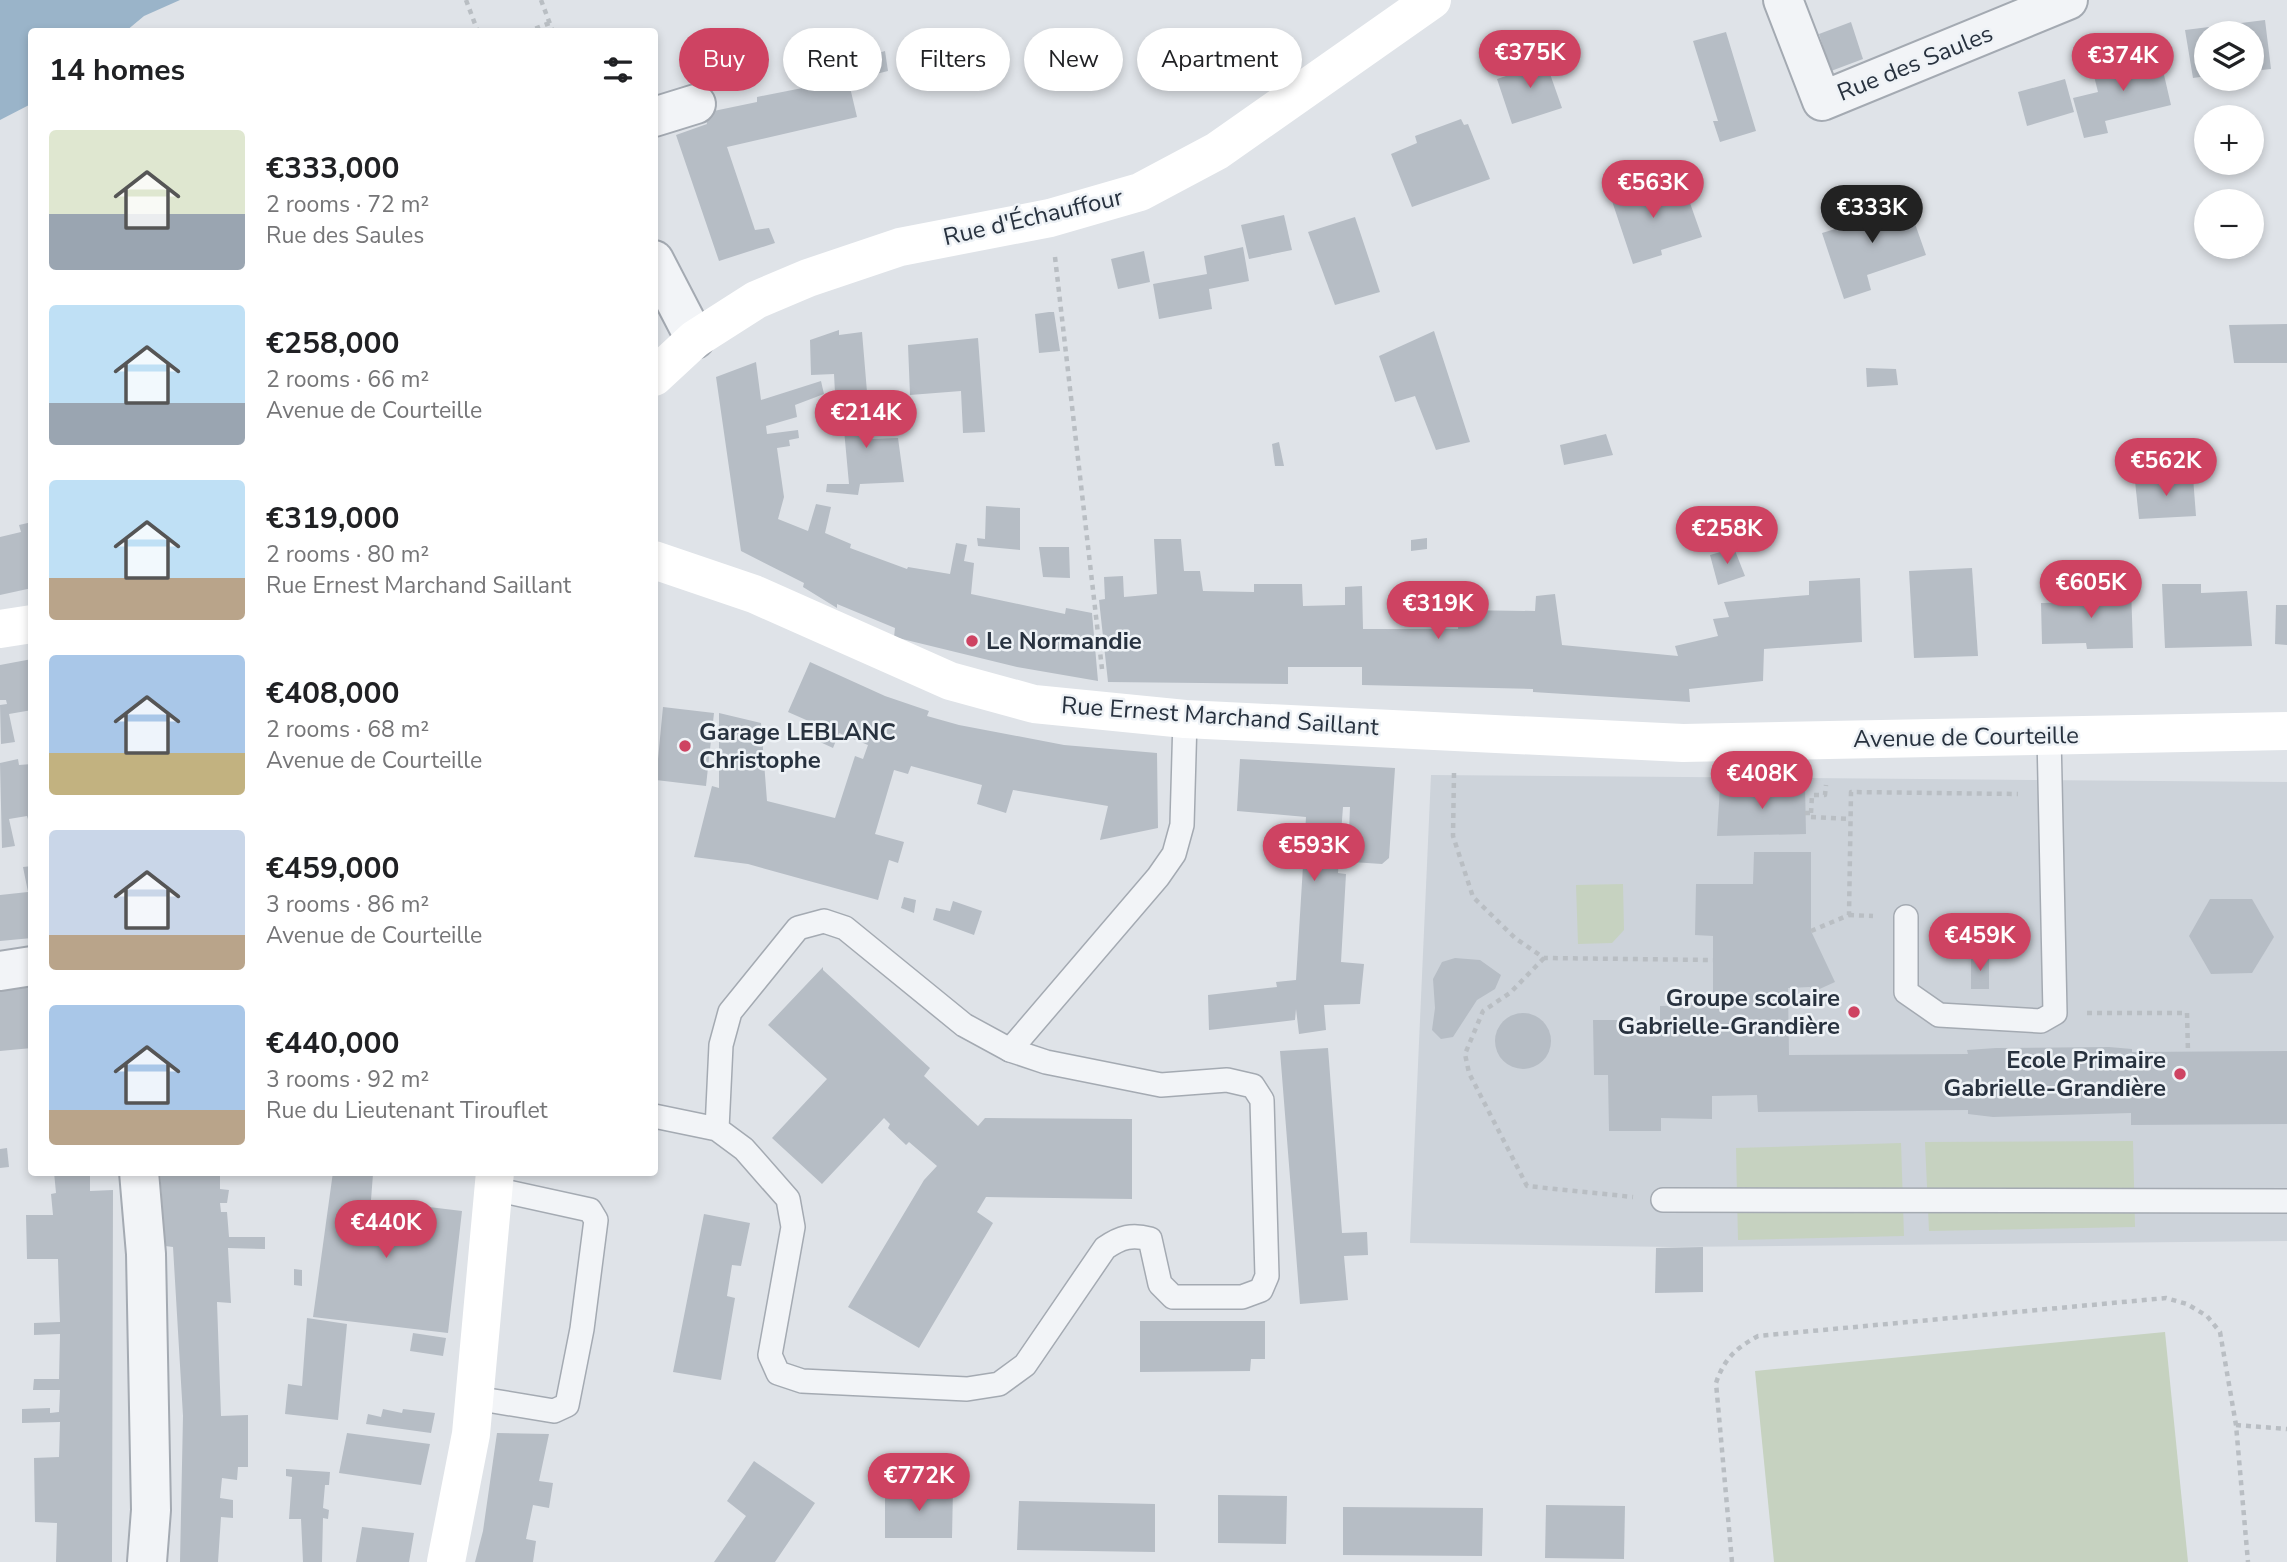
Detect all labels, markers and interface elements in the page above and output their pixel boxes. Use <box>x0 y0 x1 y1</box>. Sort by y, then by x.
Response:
street label: Rue des Saules <box>1832 17 1998 109</box>
map controls <box>2194 21 2264 259</box>
button: layers <box>2194 21 2264 91</box>
chip: Buy <box>679 28 769 91</box>
chip: Rent <box>783 28 882 91</box>
chip: Filters <box>896 28 1010 91</box>
chip: New <box>1024 28 1123 91</box>
chip: Apartment <box>1137 28 1302 91</box>
pin: €375K <box>1481 31 1579 90</box>
pin: €374K <box>2074 34 2172 93</box>
text: €375K <box>1495 37 1565 68</box>
text: €374K <box>2088 40 2158 71</box>
text: 14 homes <box>49 50 185 91</box>
icon: filters <box>599 51 637 89</box>
button: + <box>2194 105 2264 175</box>
text: €333,000 <box>266 148 399 189</box>
icon: home <box>105 158 189 242</box>
pin: €563K <box>1604 160 1702 220</box>
text: €563K <box>1618 167 1688 198</box>
street label: Rue d'Échauffour <box>940 181 1126 253</box>
pin: €333K <box>1823 186 1921 245</box>
text: 2 rooms · 72 m² <box>266 189 429 220</box>
button: − <box>2194 189 2264 259</box>
text: €333K <box>1837 192 1907 223</box>
text: Rue des Saules <box>266 220 424 251</box>
text: €258,000 <box>266 323 399 364</box>
icon: home <box>105 333 189 417</box>
text: 2 rooms · 66 m² <box>266 364 429 395</box>
pin: €214K <box>817 391 915 450</box>
text: Avenue de Courteille <box>266 395 482 426</box>
text: €214K <box>831 397 901 428</box>
pin: €562K <box>2117 438 2215 498</box>
text: €562K <box>2131 445 2201 476</box>
text: €319,000 <box>266 498 399 539</box>
pin: €258K <box>1678 506 1776 566</box>
icon: home <box>105 508 189 592</box>
text: €258K <box>1692 513 1762 544</box>
text: 2 rooms · 80 m² <box>266 539 429 570</box>
pin: €605K <box>2042 560 2140 620</box>
text: €605K <box>2056 567 2126 598</box>
text: Rue Ernest Marchand Saillant <box>266 570 571 601</box>
pin: €319K <box>1389 582 1487 641</box>
text: €319K <box>1403 588 1473 619</box>
place label: Le Normandie <box>986 625 1142 657</box>
marker: Le Normandie <box>964 633 980 649</box>
text: €408,000 <box>266 673 399 714</box>
icon: home <box>105 683 189 767</box>
street label: Rue Ernest Marchand Saillant <box>1060 689 1381 743</box>
text: 2 rooms · 68 m² <box>266 714 429 745</box>
place label: Garage LEBLANC Christophe <box>699 716 896 776</box>
street label: Avenue de Courteille <box>1853 719 2079 755</box>
marker: Garage LEBLANC Christophe <box>677 738 693 754</box>
text: Avenue de Courteille <box>266 745 482 776</box>
pin: €408K <box>1713 752 1811 811</box>
text: €408K <box>1727 758 1797 789</box>
pin: €593K <box>1265 824 1363 883</box>
text: €593K <box>1279 830 1349 861</box>
text: €459,000 <box>266 848 399 889</box>
icon: home <box>105 858 189 942</box>
text: 3 rooms · 86 m² <box>266 889 429 920</box>
pin: €459K <box>1931 914 2029 973</box>
text: Avenue de Courteille <box>266 920 482 951</box>
text: €459K <box>1945 920 2015 951</box>
place label: Groupe scolaire Gabrielle-Grandière <box>1617 982 1840 1042</box>
marker: Groupe scolaire Gabrielle-Grandière <box>1846 1004 1862 1020</box>
text: €440,000 <box>266 1023 399 1064</box>
icon: home <box>105 1033 189 1117</box>
place label: Ecole Primaire Gabrielle-Grandière <box>1943 1044 2166 1104</box>
text: 3 rooms · 92 m² <box>266 1064 429 1095</box>
marker: Ecole Primaire Gabrielle-Grandière <box>2172 1066 2188 1082</box>
text: Rue du Lieutenant Tirouflet <box>266 1095 548 1126</box>
pin: €440K <box>337 1200 435 1260</box>
text: €440K <box>351 1207 421 1238</box>
pin: €772K <box>870 1454 968 1513</box>
text: €772K <box>884 1460 954 1491</box>

